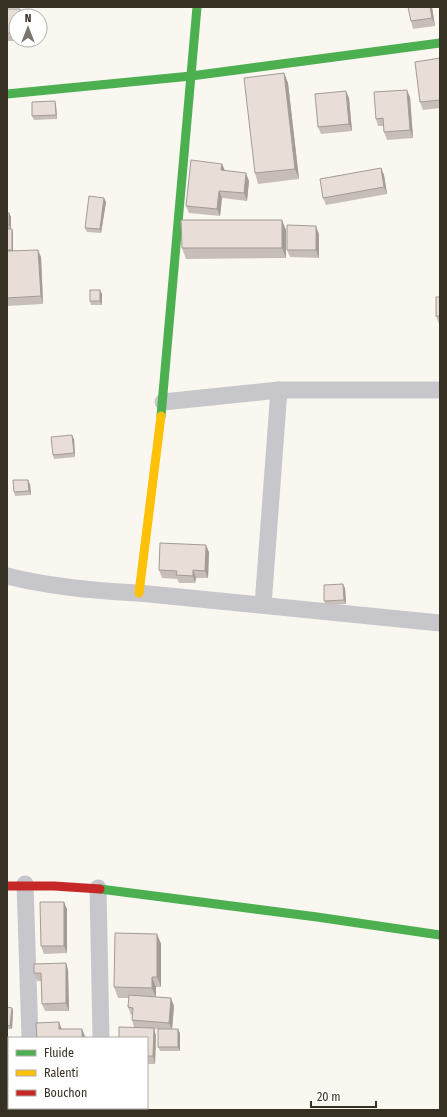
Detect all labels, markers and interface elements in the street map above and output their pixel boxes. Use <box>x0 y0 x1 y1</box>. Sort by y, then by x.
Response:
north arrow <box>8 8 48 48</box>
text: N <box>25 12 31 25</box>
legend <box>8 1037 148 1109</box>
text: Fluide <box>44 1046 74 1060</box>
text: Ralenti <box>44 1066 79 1080</box>
scale bar <box>311 1083 376 1109</box>
text: Bouchon <box>44 1086 87 1100</box>
text: 20 m <box>317 1090 341 1104</box>

